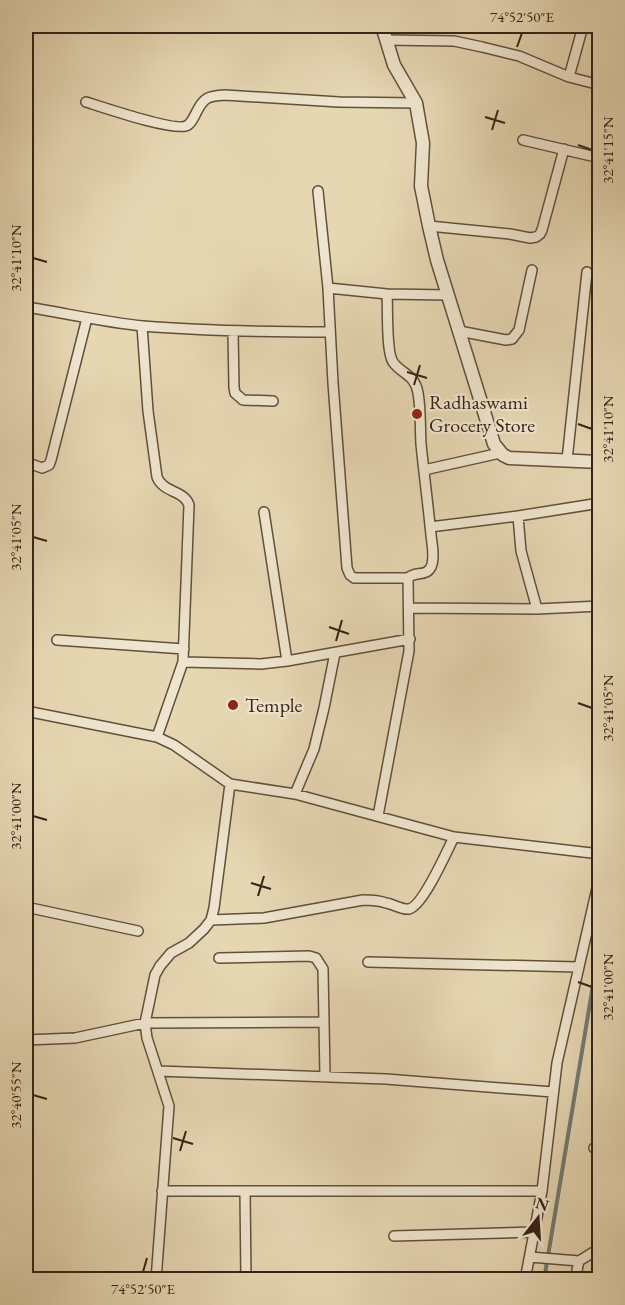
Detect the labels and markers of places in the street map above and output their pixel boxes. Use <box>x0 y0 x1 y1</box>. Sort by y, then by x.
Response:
place label: Radhaswami Grocery Store <box>429 389 535 438</box>
marker: Radhaswami Grocery Store <box>410 407 424 421</box>
place label: Temple <box>245 692 303 718</box>
marker: Temple <box>226 698 240 712</box>

